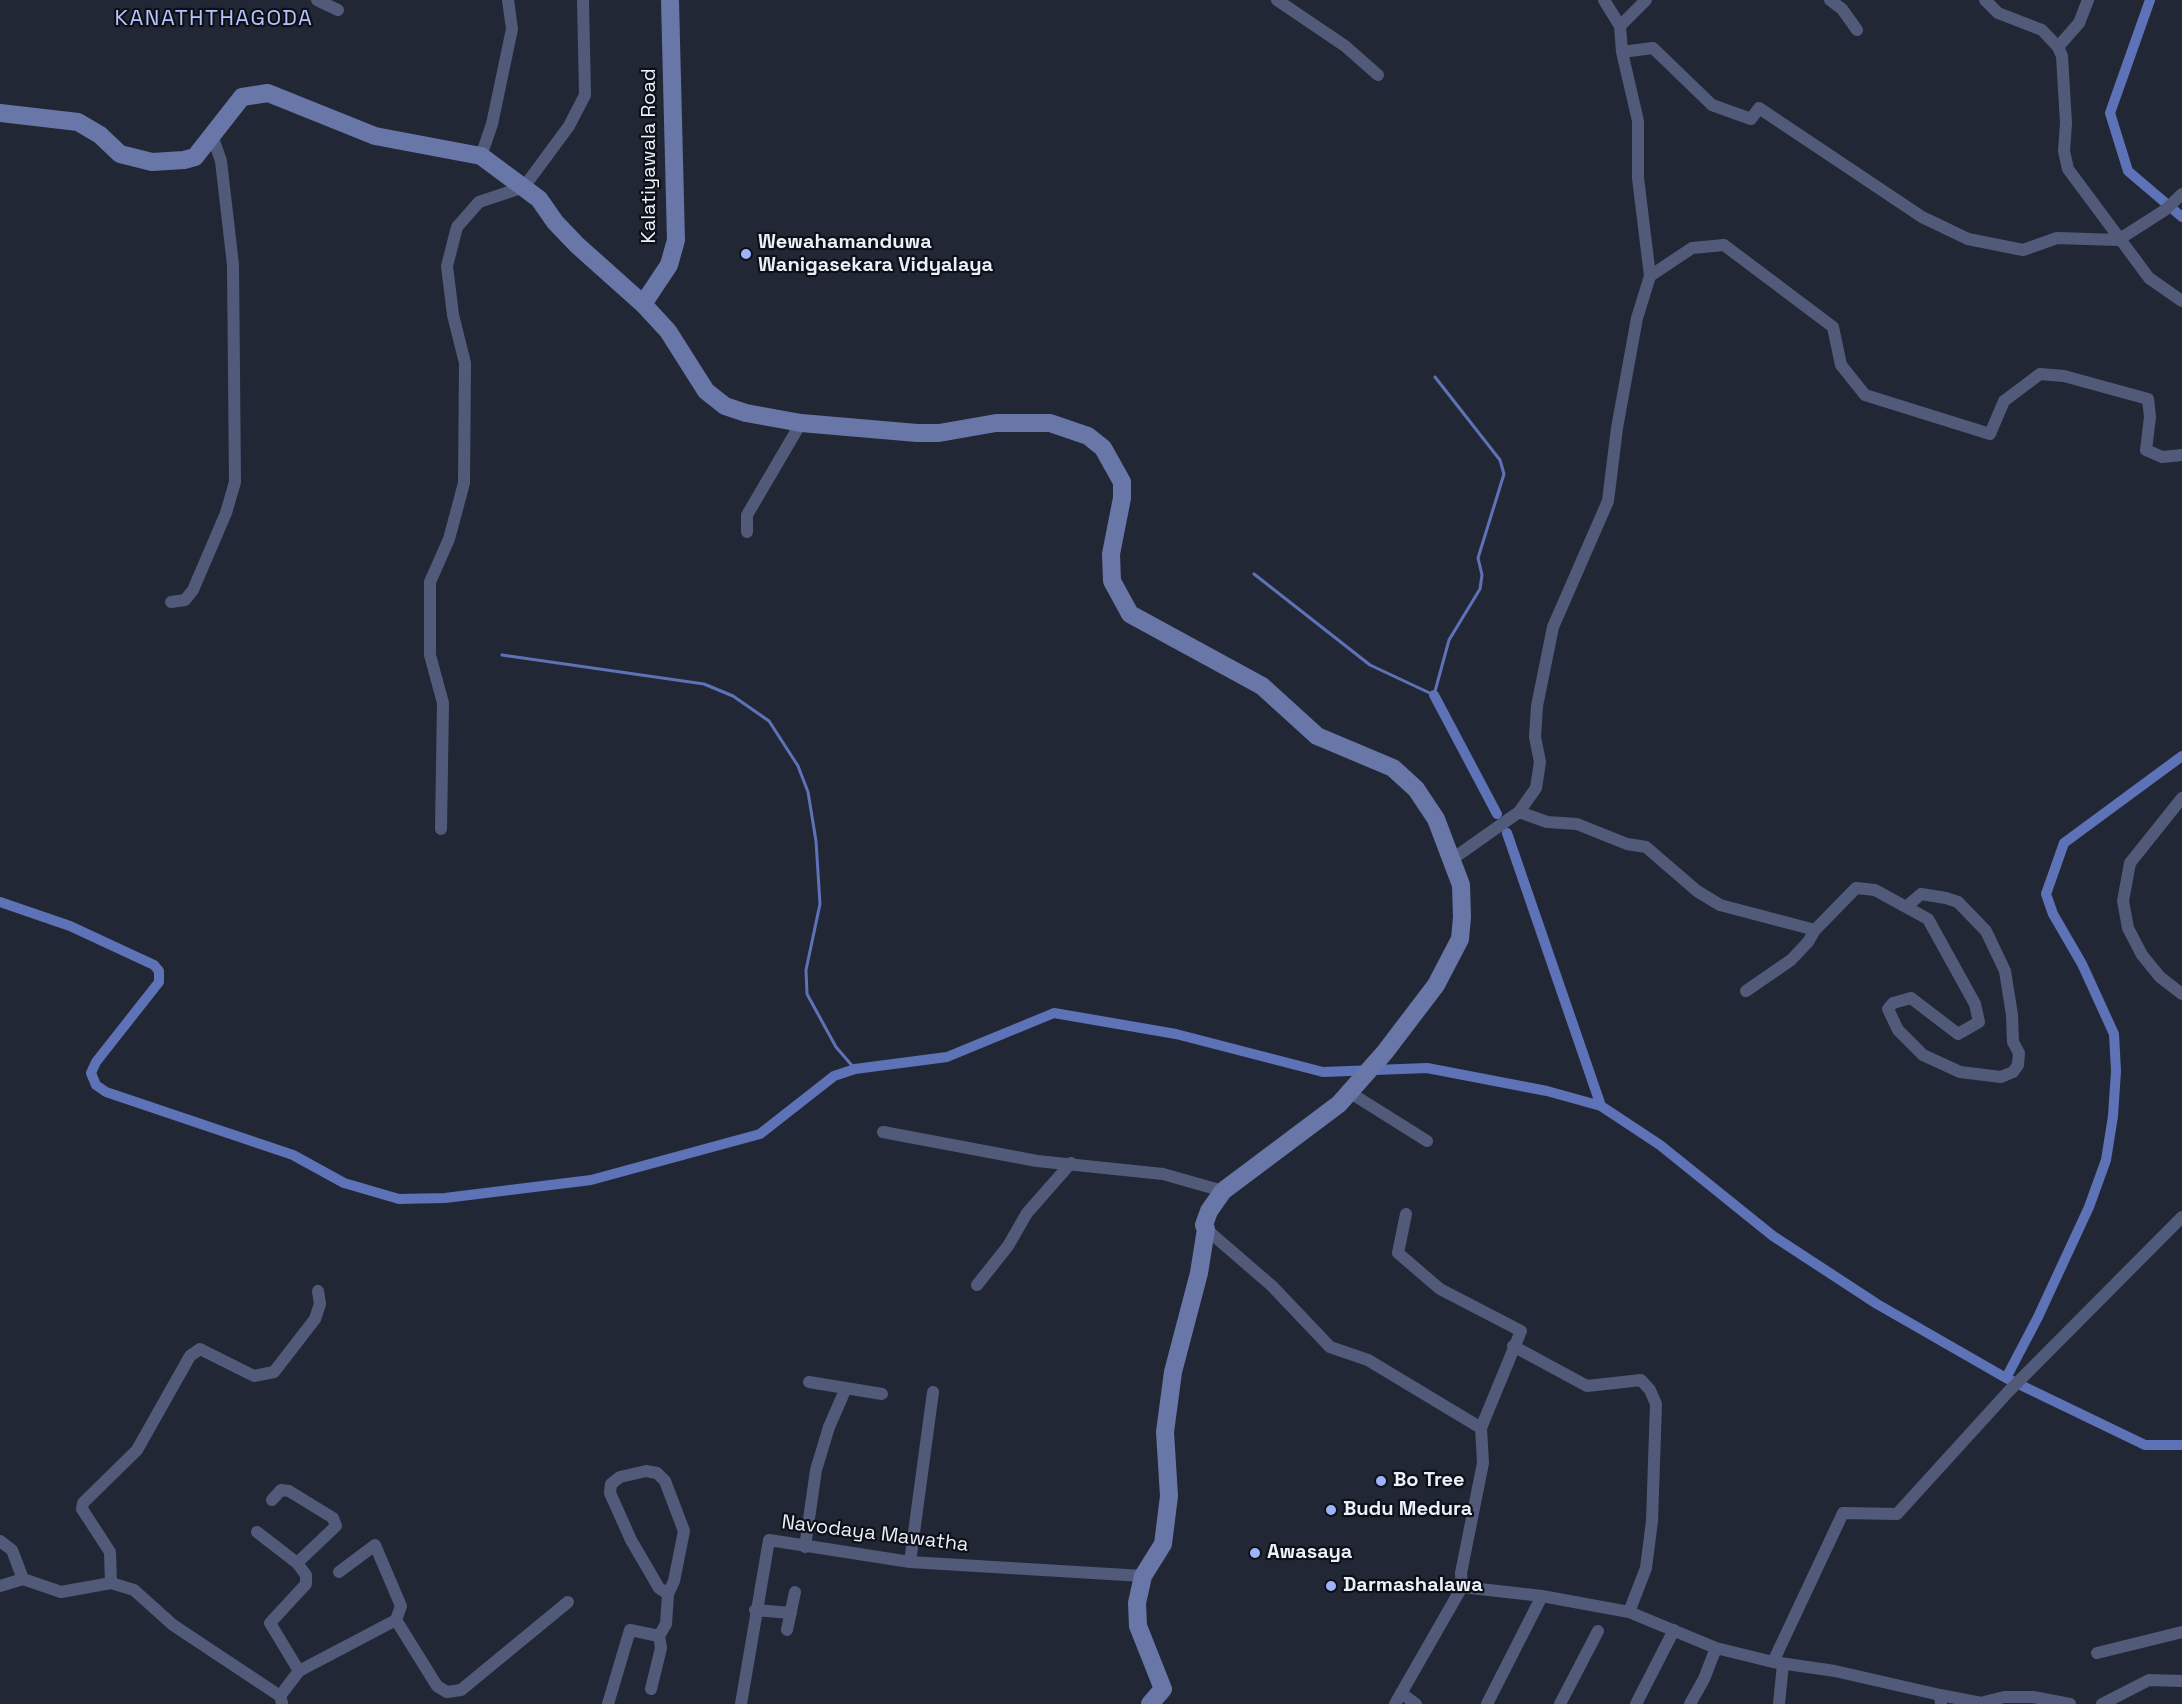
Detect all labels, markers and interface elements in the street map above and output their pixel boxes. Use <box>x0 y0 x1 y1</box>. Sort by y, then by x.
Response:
district label: KANATHTHAGODA <box>115 6 313 32</box>
street label: Kalatiyawala Road <box>638 68 662 244</box>
place label: Wewahamanduwa Wanigasekara Vidyalaya <box>758 231 993 278</box>
marker: Wewahamanduwa Wanigasekara Vidyalaya <box>739 247 753 261</box>
place label: Bo Tree <box>1393 1469 1465 1493</box>
marker: Bo Tree <box>1374 1474 1388 1488</box>
place label: Budu Medura <box>1343 1498 1472 1522</box>
marker: Budu Medura <box>1324 1503 1338 1517</box>
street label: Navodaya Mawatha <box>780 1511 970 1557</box>
place label: Awasaya <box>1267 1541 1352 1565</box>
marker: Awasaya <box>1248 1546 1262 1560</box>
place label: Darmashalawa <box>1343 1574 1483 1598</box>
marker: Darmashalawa <box>1324 1579 1338 1593</box>

